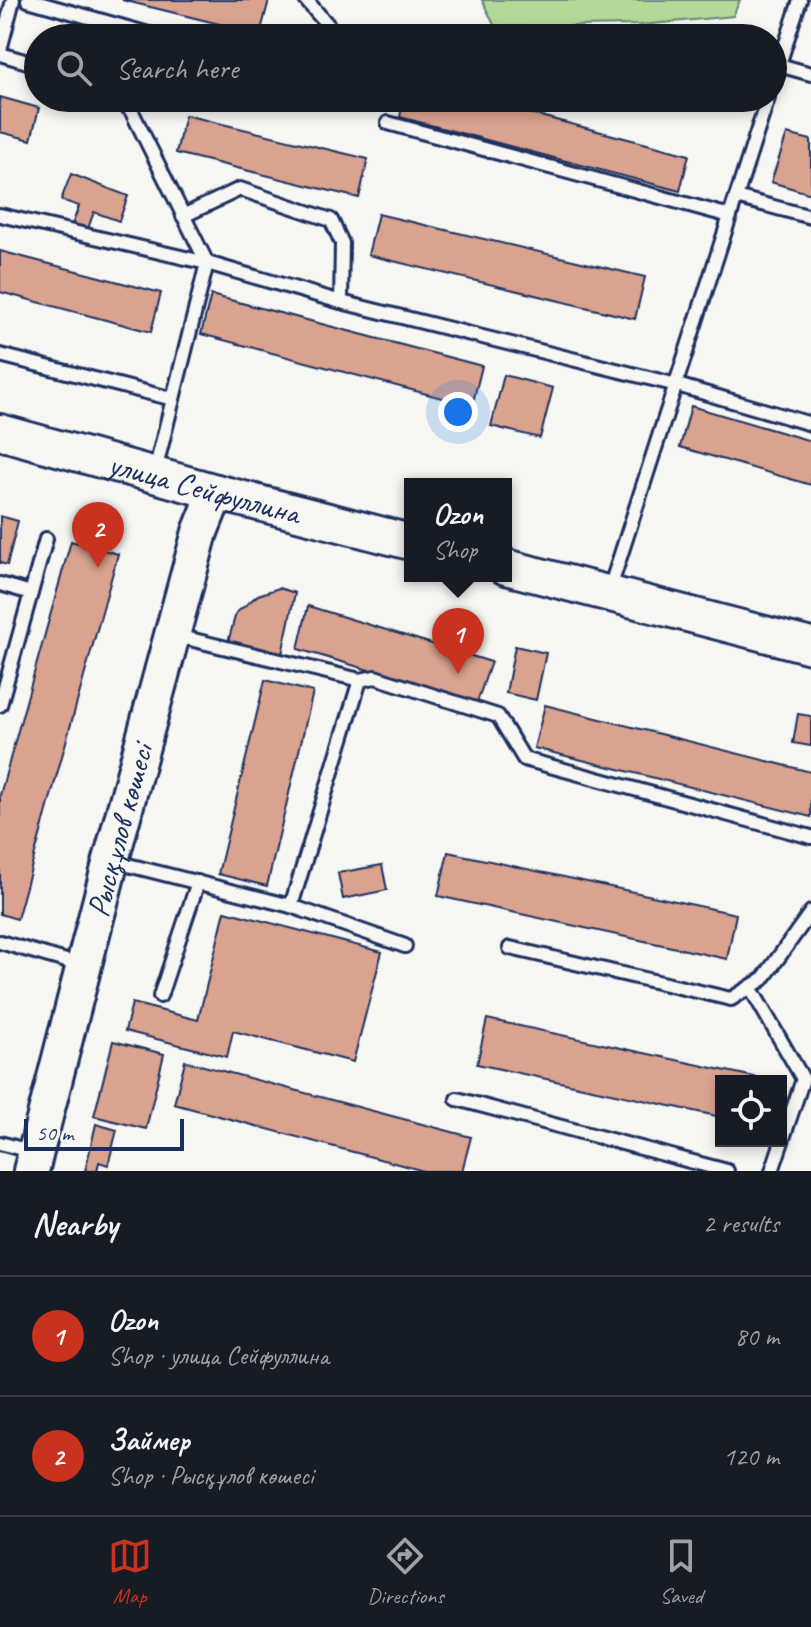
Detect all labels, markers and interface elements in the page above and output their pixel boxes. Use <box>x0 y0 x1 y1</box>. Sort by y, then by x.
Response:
search box <box>24 24 787 112</box>
icon: search <box>52 46 96 90</box>
text: Search here <box>116 49 238 87</box>
your location <box>438 392 478 432</box>
street label: улица Сейфуллина <box>102 443 307 534</box>
popup <box>404 478 512 582</box>
text: Ozon <box>433 495 483 533</box>
pin: 2 <box>72 502 124 568</box>
text: Shop <box>433 533 477 566</box>
pin: 1 <box>432 608 484 674</box>
street label: Рысқұлов көшесі <box>77 735 164 921</box>
map controls <box>715 1075 787 1147</box>
button: locate <box>715 1075 787 1147</box>
scale bar <box>24 1115 184 1151</box>
text: 50 m <box>36 1119 73 1147</box>
text: Nearby <box>32 1202 118 1245</box>
text: 2 results <box>703 1207 779 1240</box>
text: Ozon <box>108 1301 158 1339</box>
text: 1 <box>52 1320 64 1353</box>
text: 80 m <box>735 1320 779 1353</box>
text: Shop · улица Сейфуллина <box>108 1339 329 1372</box>
text: Займер <box>108 1421 190 1459</box>
text: 2 <box>52 1440 64 1473</box>
text: 120 m <box>723 1440 779 1473</box>
text: Shop · Рысқұлов көшесі <box>108 1459 314 1492</box>
tab: Map <box>108 1534 152 1610</box>
tab: Directions <box>367 1534 444 1610</box>
tab: Saved <box>659 1534 703 1610</box>

